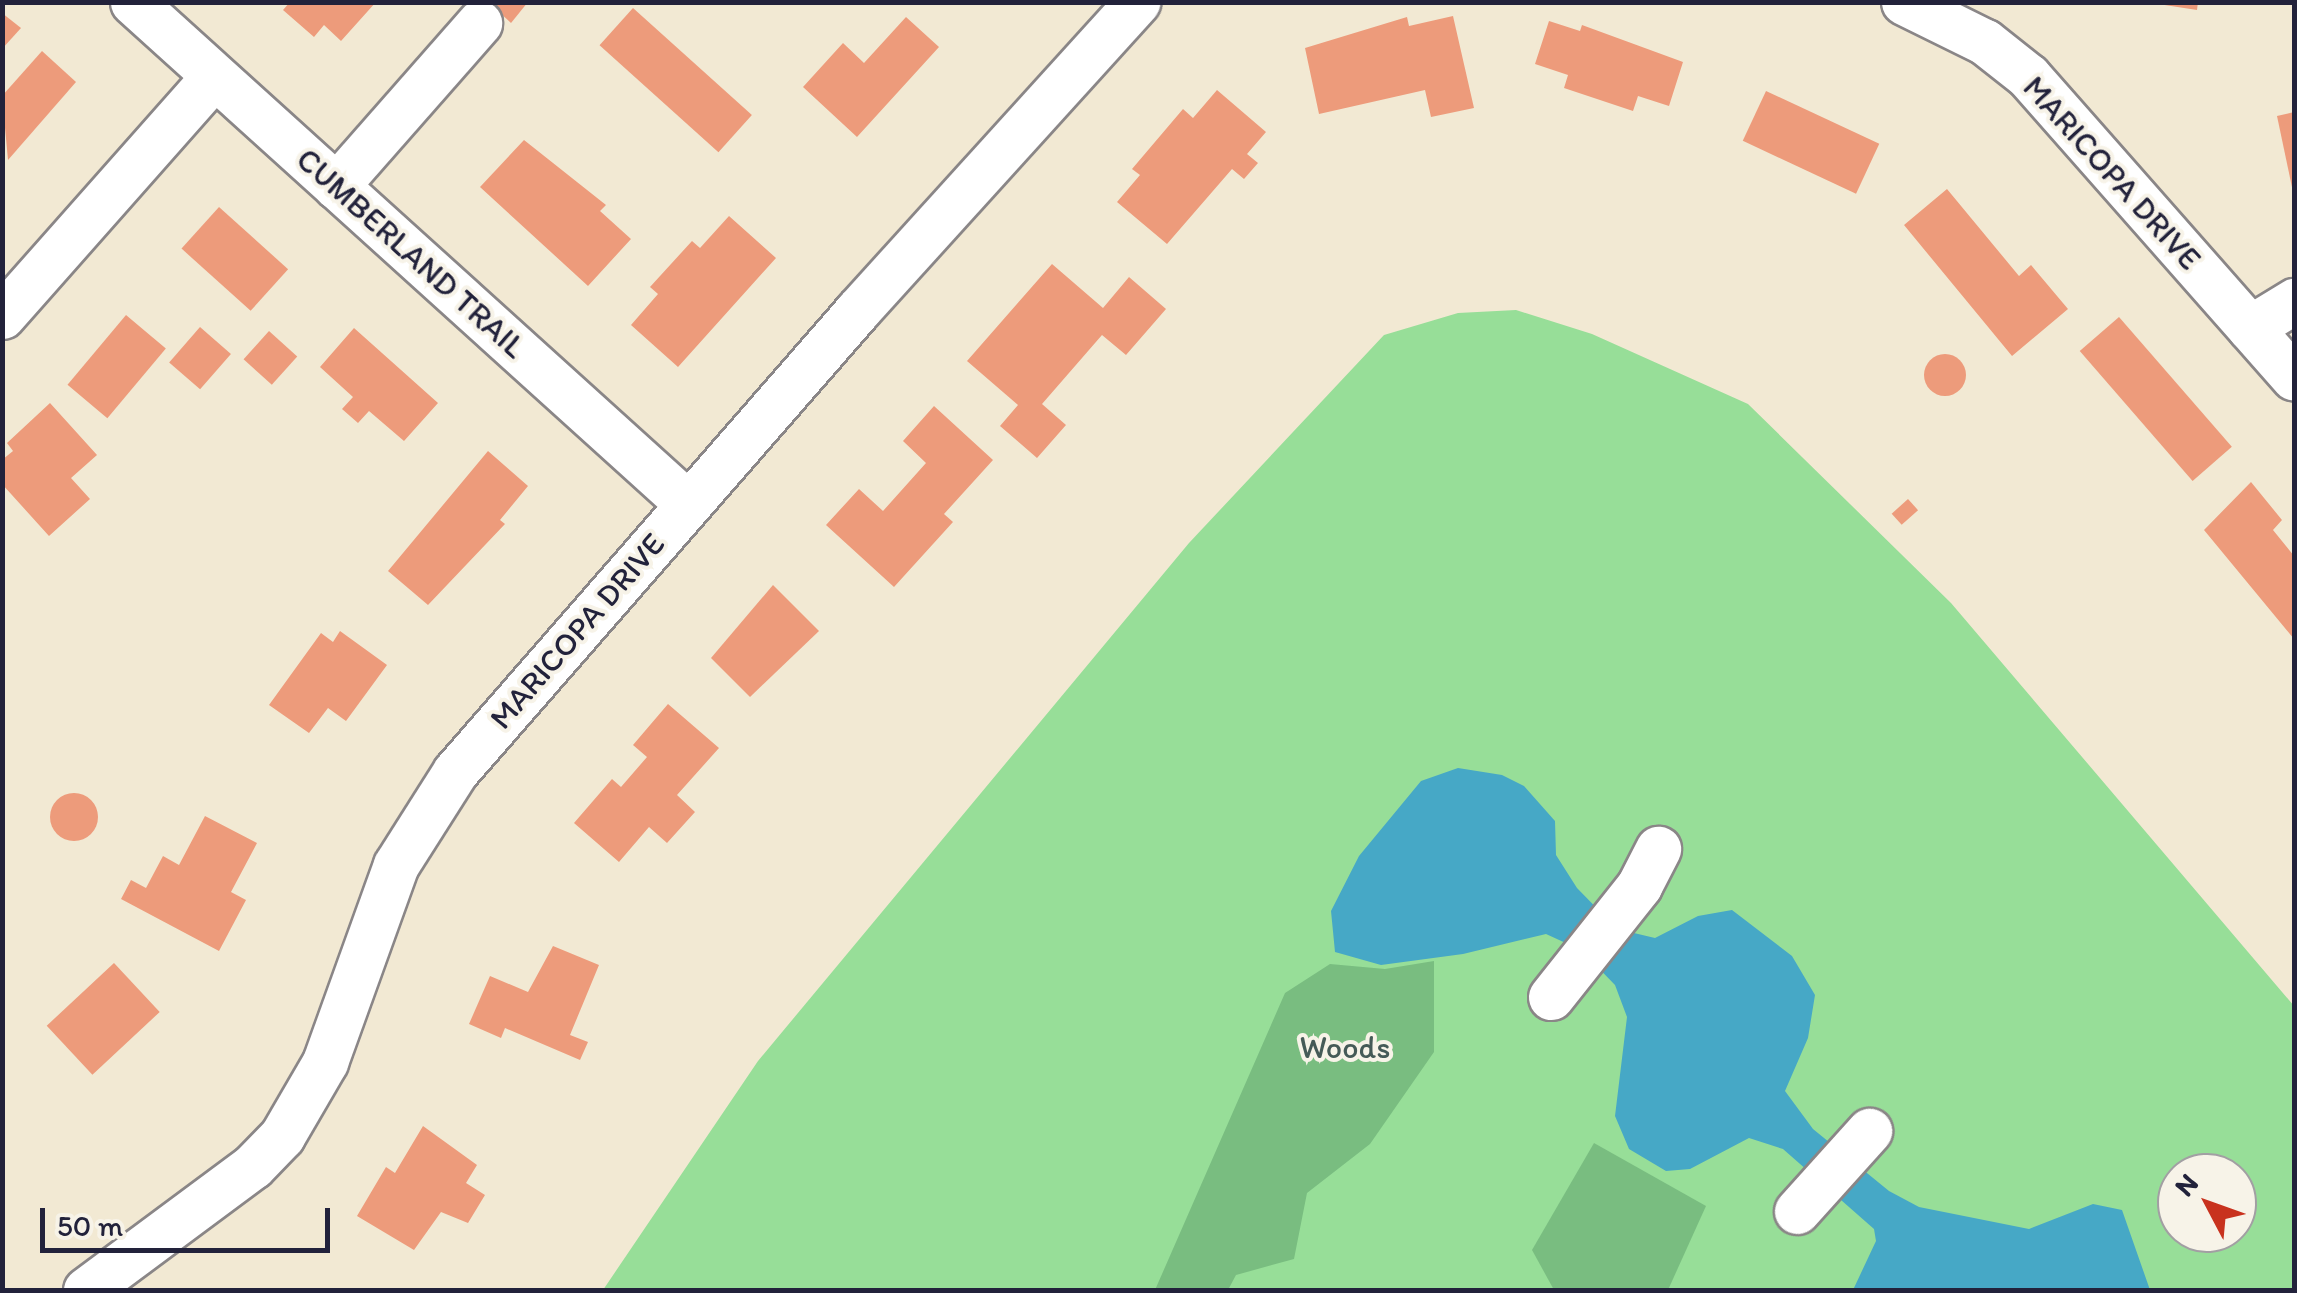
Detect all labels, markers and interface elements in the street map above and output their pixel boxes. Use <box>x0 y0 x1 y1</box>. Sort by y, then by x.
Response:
street label: MARICOPA DRIVE <box>2013 66 2211 280</box>
street label: CUMBERLAND TRAIL <box>288 140 534 366</box>
street label: MARICOPA DRIVE <box>480 523 674 739</box>
park label: Woods <box>1300 1028 1390 1066</box>
north arrow <box>2157 1153 2257 1253</box>
text: N <box>2167 1166 2205 1203</box>
scale bar <box>45 1188 335 1250</box>
text: 50 m <box>57 1207 123 1244</box>

